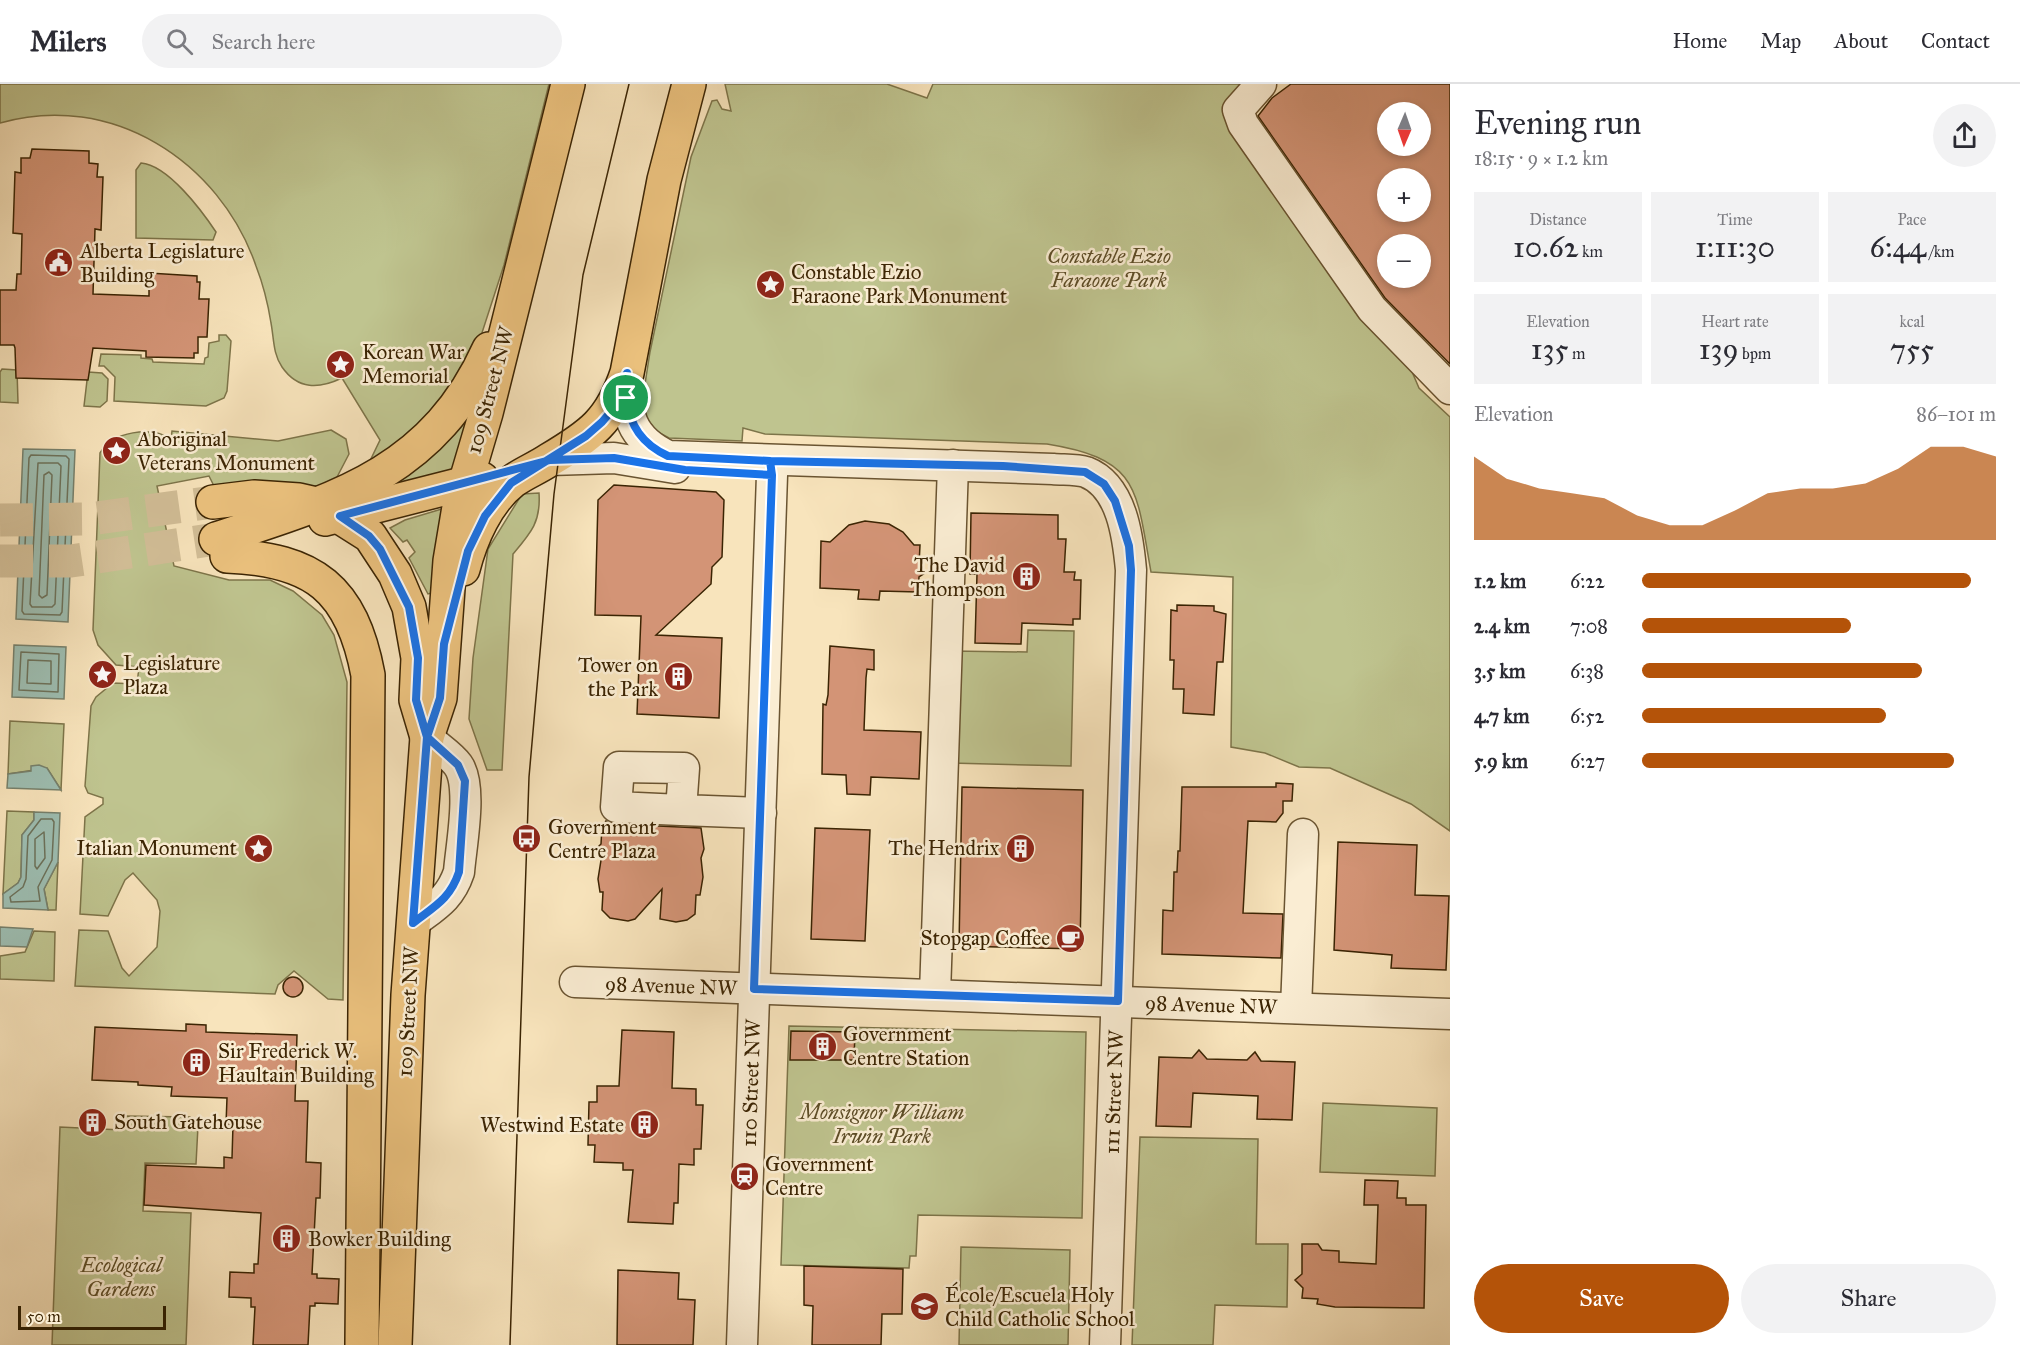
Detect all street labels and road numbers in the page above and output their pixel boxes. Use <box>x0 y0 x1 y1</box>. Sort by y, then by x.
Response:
street label: 109 Street NW <box>461 323 520 456</box>
street label: 109 Street NW <box>392 945 424 1078</box>
street label: 98 Avenue NW <box>604 971 739 1001</box>
street label: 98 Avenue NW <box>1144 990 1279 1020</box>
street label: 110 Street NW <box>736 1018 766 1147</box>
street label: 111 Street NW <box>1099 1029 1129 1154</box>

